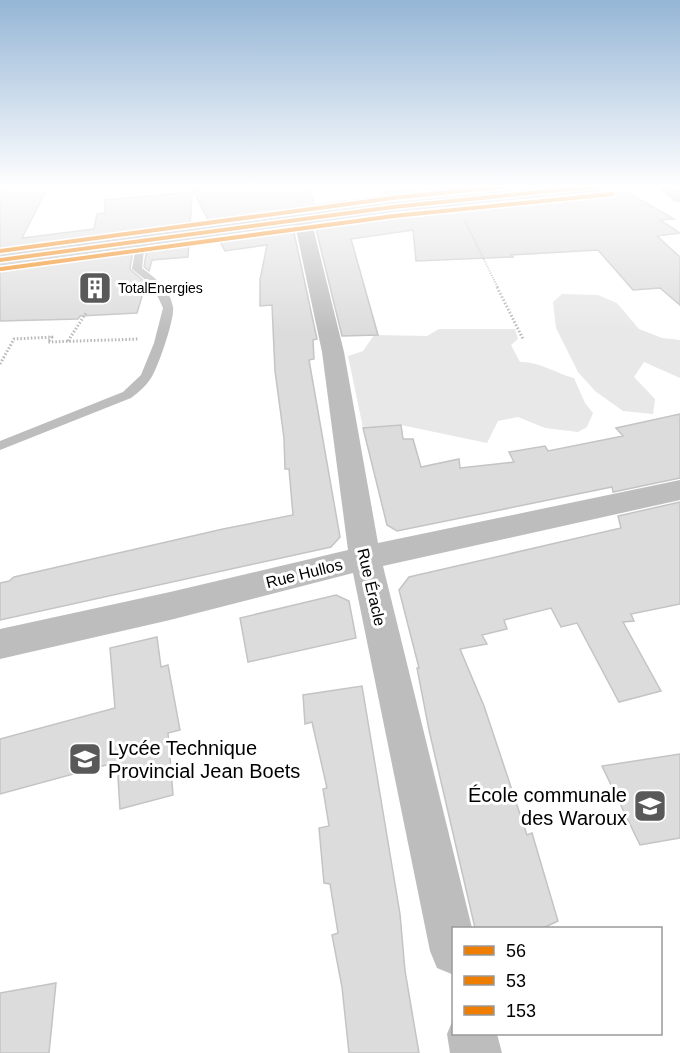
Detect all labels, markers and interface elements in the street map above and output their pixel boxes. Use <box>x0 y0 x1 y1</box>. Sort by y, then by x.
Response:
building icon: TotalEnergies <box>77 270 113 306</box>
place label: TotalEnergies <box>118 280 203 296</box>
street label: Rue Éracle <box>354 546 390 628</box>
street label: Rue Hullos <box>264 556 344 591</box>
place label: Lycée Technique Provincial Jean Boets <box>108 737 300 782</box>
school or university icon: Lycée Technique Provincial Jean Boets <box>67 741 103 777</box>
place label: École communale des Waroux <box>468 784 627 829</box>
school or university icon: École communale des Waroux <box>632 788 668 824</box>
legend <box>452 927 662 1035</box>
text: 56 <box>506 941 526 961</box>
text: 53 <box>506 971 526 991</box>
text: 153 <box>506 1001 536 1021</box>

